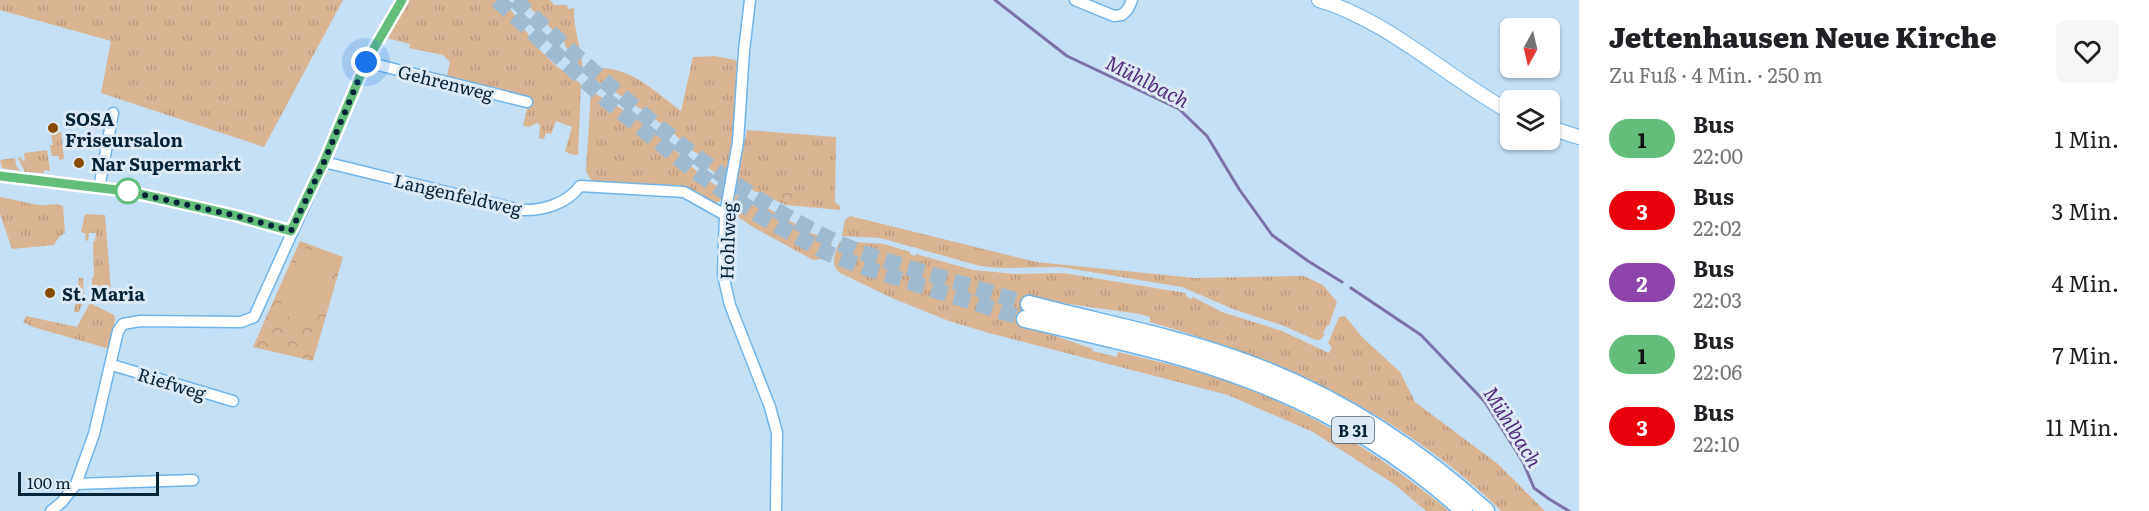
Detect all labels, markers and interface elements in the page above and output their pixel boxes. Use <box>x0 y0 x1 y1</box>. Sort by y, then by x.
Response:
text: Jettenhausen Neue Kirche <box>1609 15 1997 57</box>
north arrow <box>1500 18 1560 78</box>
map controls <box>1500 18 1560 150</box>
button: heart <box>2056 20 2119 83</box>
water label: Mühlbach <box>1101 46 1195 114</box>
your location <box>351 47 381 77</box>
street label: Gehrenweg <box>395 57 498 107</box>
text: Zu Fuß · 4 Min. · 250 m <box>1609 59 1823 89</box>
button: layers <box>1500 90 1560 150</box>
place label: SOSA Friseursalon <box>65 105 183 153</box>
text: Bus <box>1693 107 1734 140</box>
marker: SOSA Friseursalon <box>46 121 60 135</box>
text: 1 Min. <box>2055 122 2119 155</box>
text: 1 <box>1638 123 1646 154</box>
text: 22:00 <box>1693 140 1743 170</box>
place label: Nar Supermarkt <box>91 150 241 177</box>
marker: Nar Supermarkt <box>72 156 86 170</box>
street label: Langenfeldweg <box>391 166 526 222</box>
unlabelled marker <box>115 178 141 204</box>
text: Bus <box>1693 179 1734 212</box>
text: 3 Min. <box>2052 194 2119 227</box>
text: 3 <box>1636 195 1648 226</box>
street label: Hohlweg <box>712 201 742 280</box>
text: 22:02 <box>1693 212 1741 242</box>
text: Bus <box>1693 251 1734 284</box>
text: 4 Min. <box>2051 266 2119 299</box>
text: 2 <box>1636 267 1648 298</box>
place label: St. Maria <box>62 280 145 307</box>
text: 22:03 <box>1693 284 1742 314</box>
marker: St. Maria <box>43 286 57 300</box>
text: Bus <box>1693 323 1734 356</box>
text: 7 Min. <box>2052 338 2119 371</box>
text: 1 <box>1638 339 1646 370</box>
text: 22:06 <box>1693 356 1742 386</box>
street label: Riefweg <box>135 360 210 406</box>
water label: Mühlbach <box>1477 380 1551 472</box>
text: Bus <box>1693 395 1734 428</box>
text: 11 Min. <box>2046 410 2119 443</box>
text: 3 <box>1636 411 1648 442</box>
road number: B 31 <box>1332 417 1374 443</box>
text: 22:10 <box>1693 428 1740 458</box>
scale bar <box>18 469 159 496</box>
text: 100 m <box>27 470 71 494</box>

